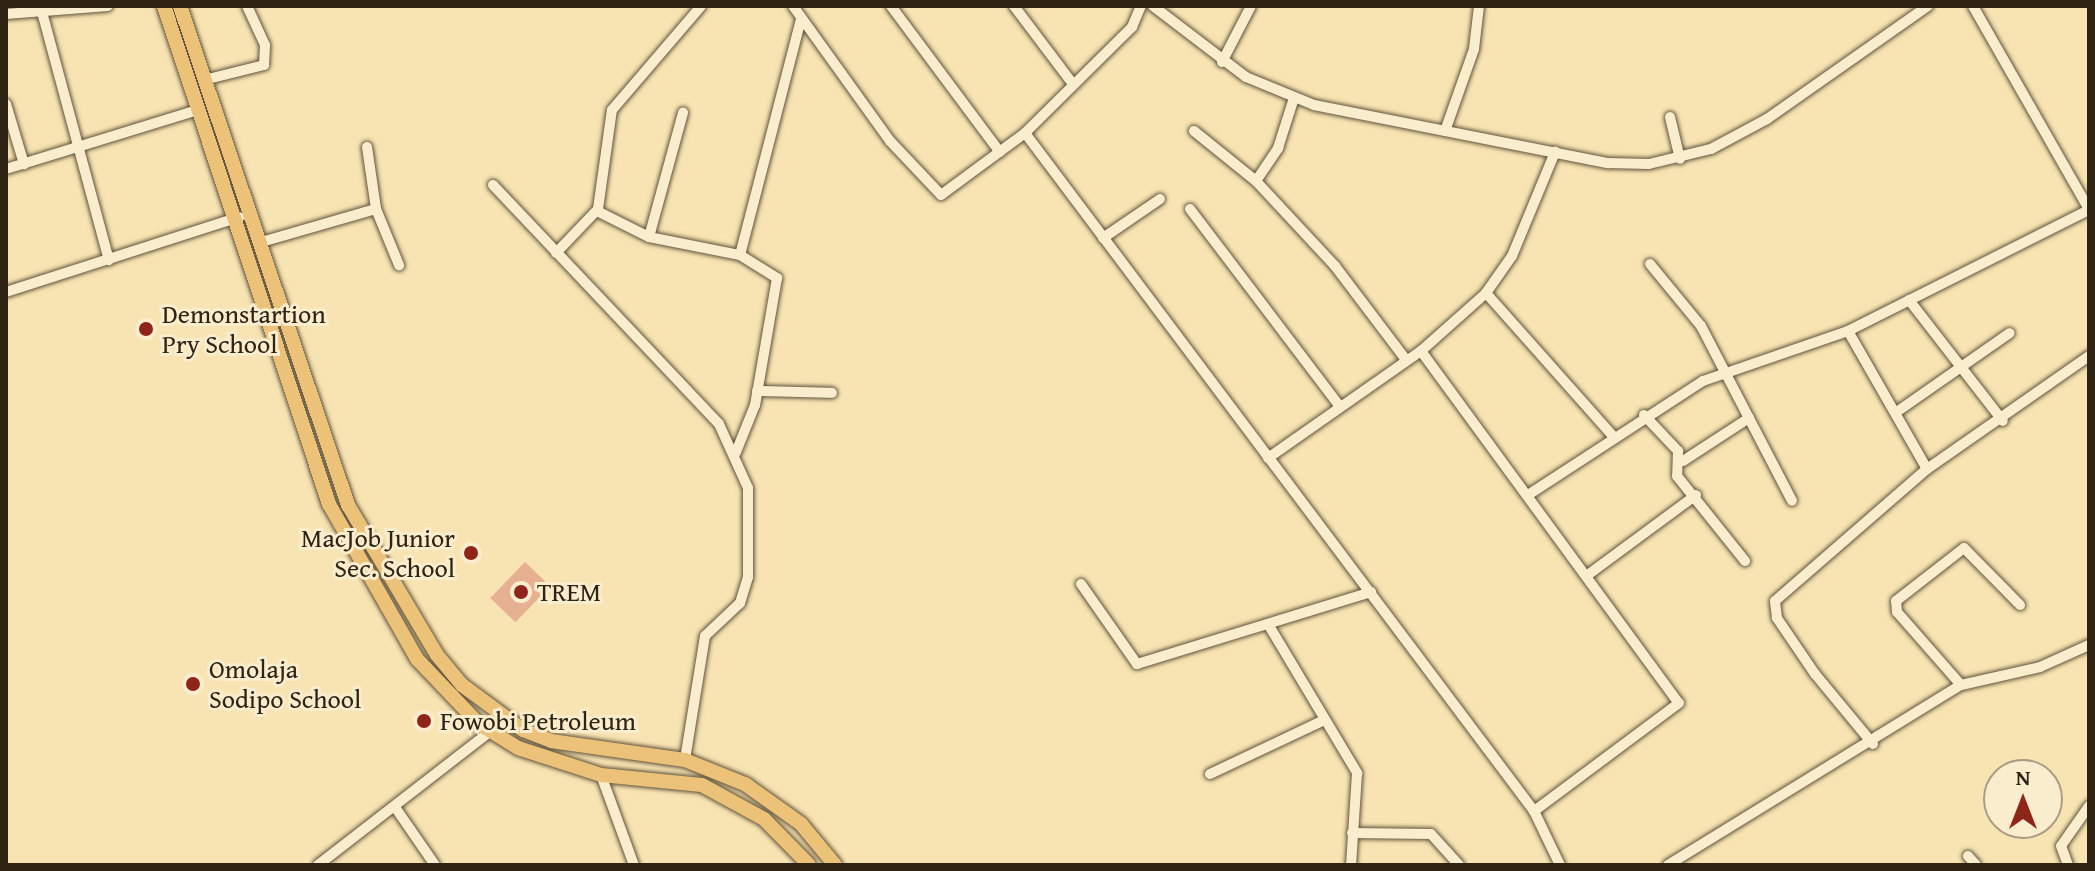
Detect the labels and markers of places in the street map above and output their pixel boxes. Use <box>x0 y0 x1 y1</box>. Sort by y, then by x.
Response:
place label: Demonstartion Pry School <box>162 298 326 360</box>
marker: Demonstartion Pry School <box>137 320 155 338</box>
place label: MacJob Junior Sec. School <box>301 522 455 584</box>
marker: MacJob Junior Sec. School <box>462 544 480 562</box>
place label: TREM <box>537 576 601 608</box>
marker: TREM <box>512 583 530 601</box>
place label: Omolaja Sodipo School <box>209 653 361 714</box>
marker: Omolaja Sodipo School <box>184 675 202 693</box>
place label: Fowobi Petroleum <box>440 705 636 737</box>
marker: Fowobi Petroleum <box>415 712 433 730</box>

